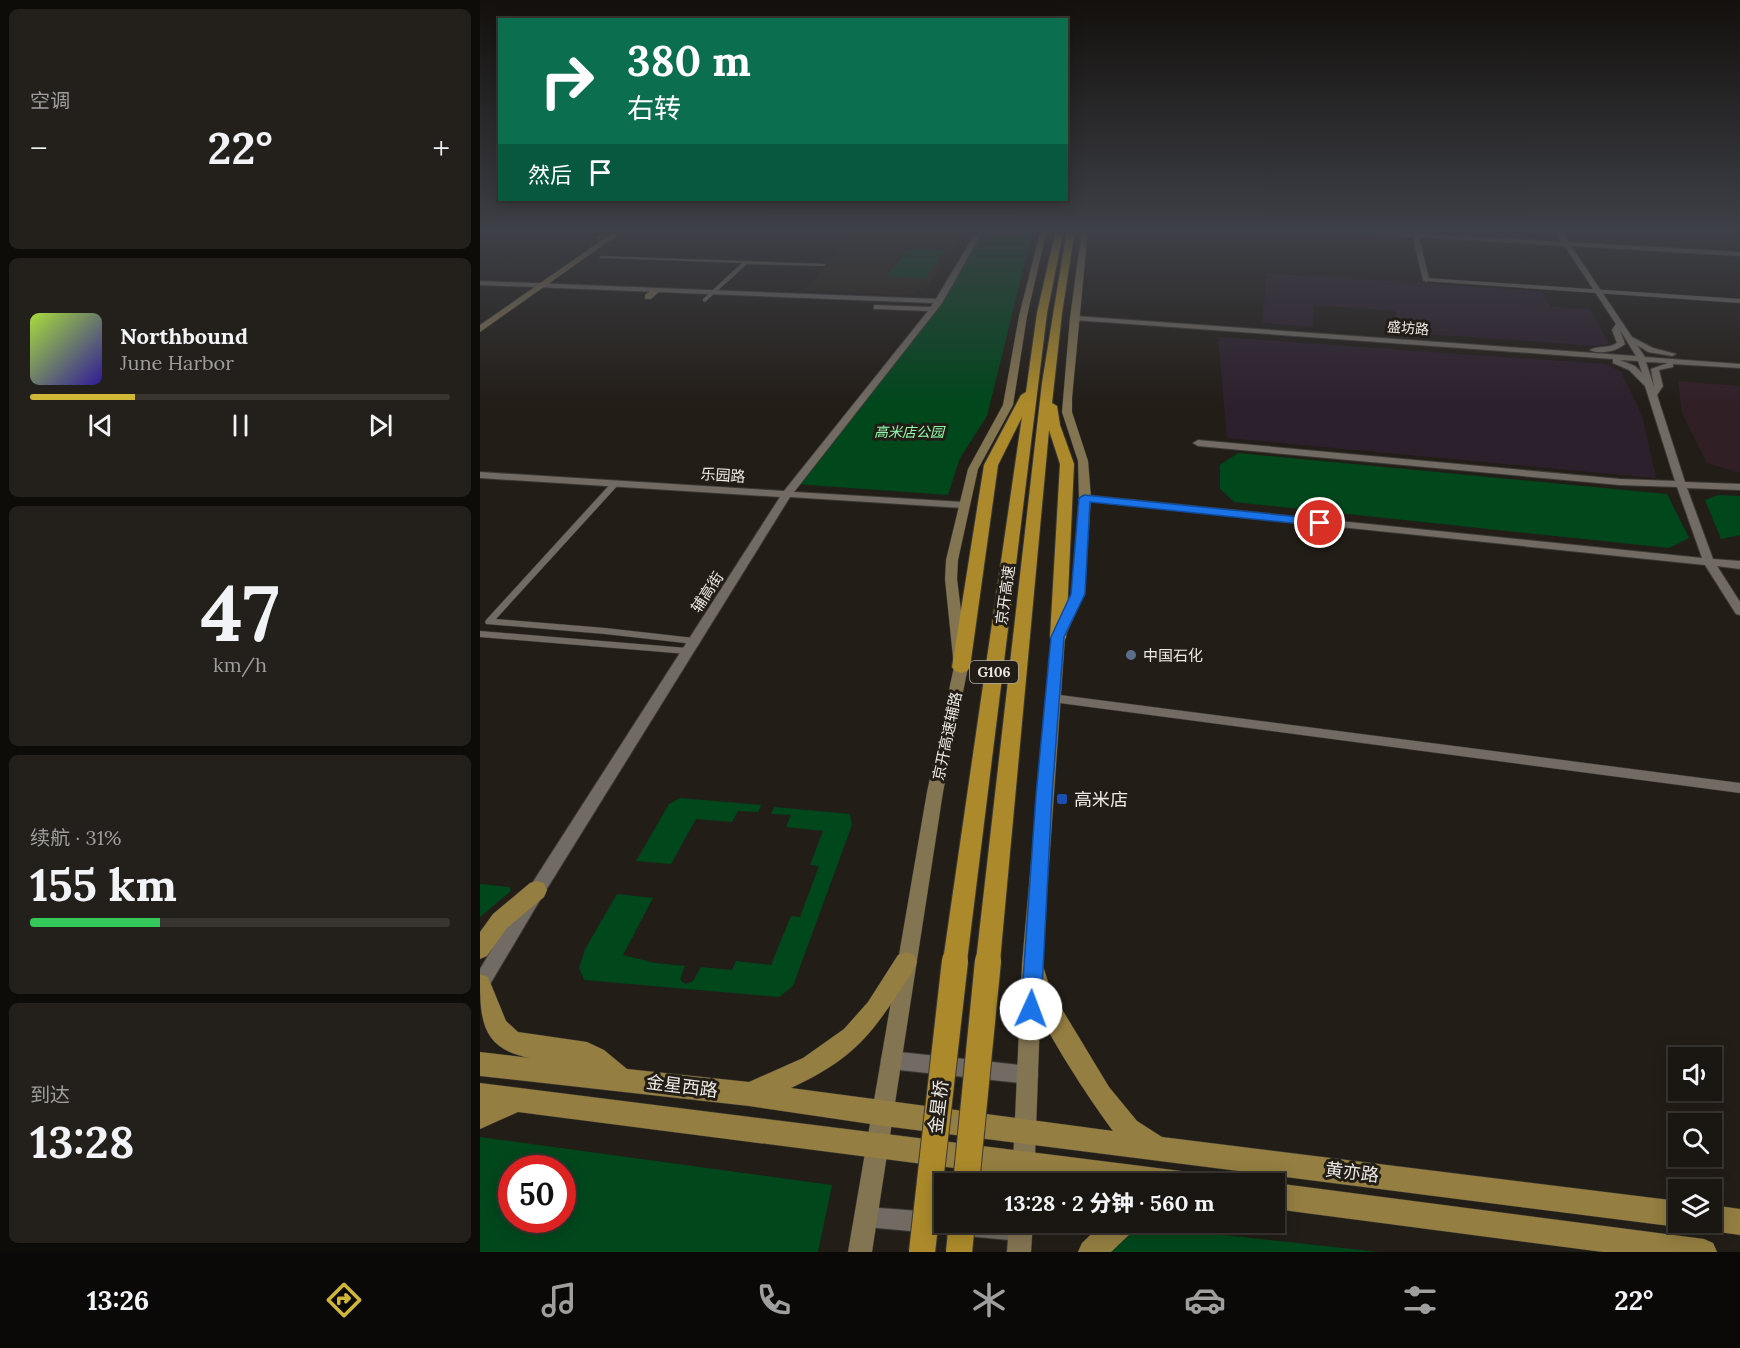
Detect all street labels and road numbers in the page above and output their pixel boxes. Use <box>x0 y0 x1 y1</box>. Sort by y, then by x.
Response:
street label: 盛坊路 <box>1386 318 1430 338</box>
street label: 乐园路 <box>700 464 746 486</box>
street label: 京开高速 <box>991 564 1019 626</box>
street label: 辅高街 <box>687 568 727 616</box>
road number: G106 <box>970 661 1018 683</box>
street label: 京开高速辅路 <box>928 690 966 782</box>
street label: 金星西路 <box>645 1070 719 1102</box>
street label: 金星桥 <box>923 1079 953 1135</box>
street label: 黄亦路 <box>1324 1157 1380 1187</box>

